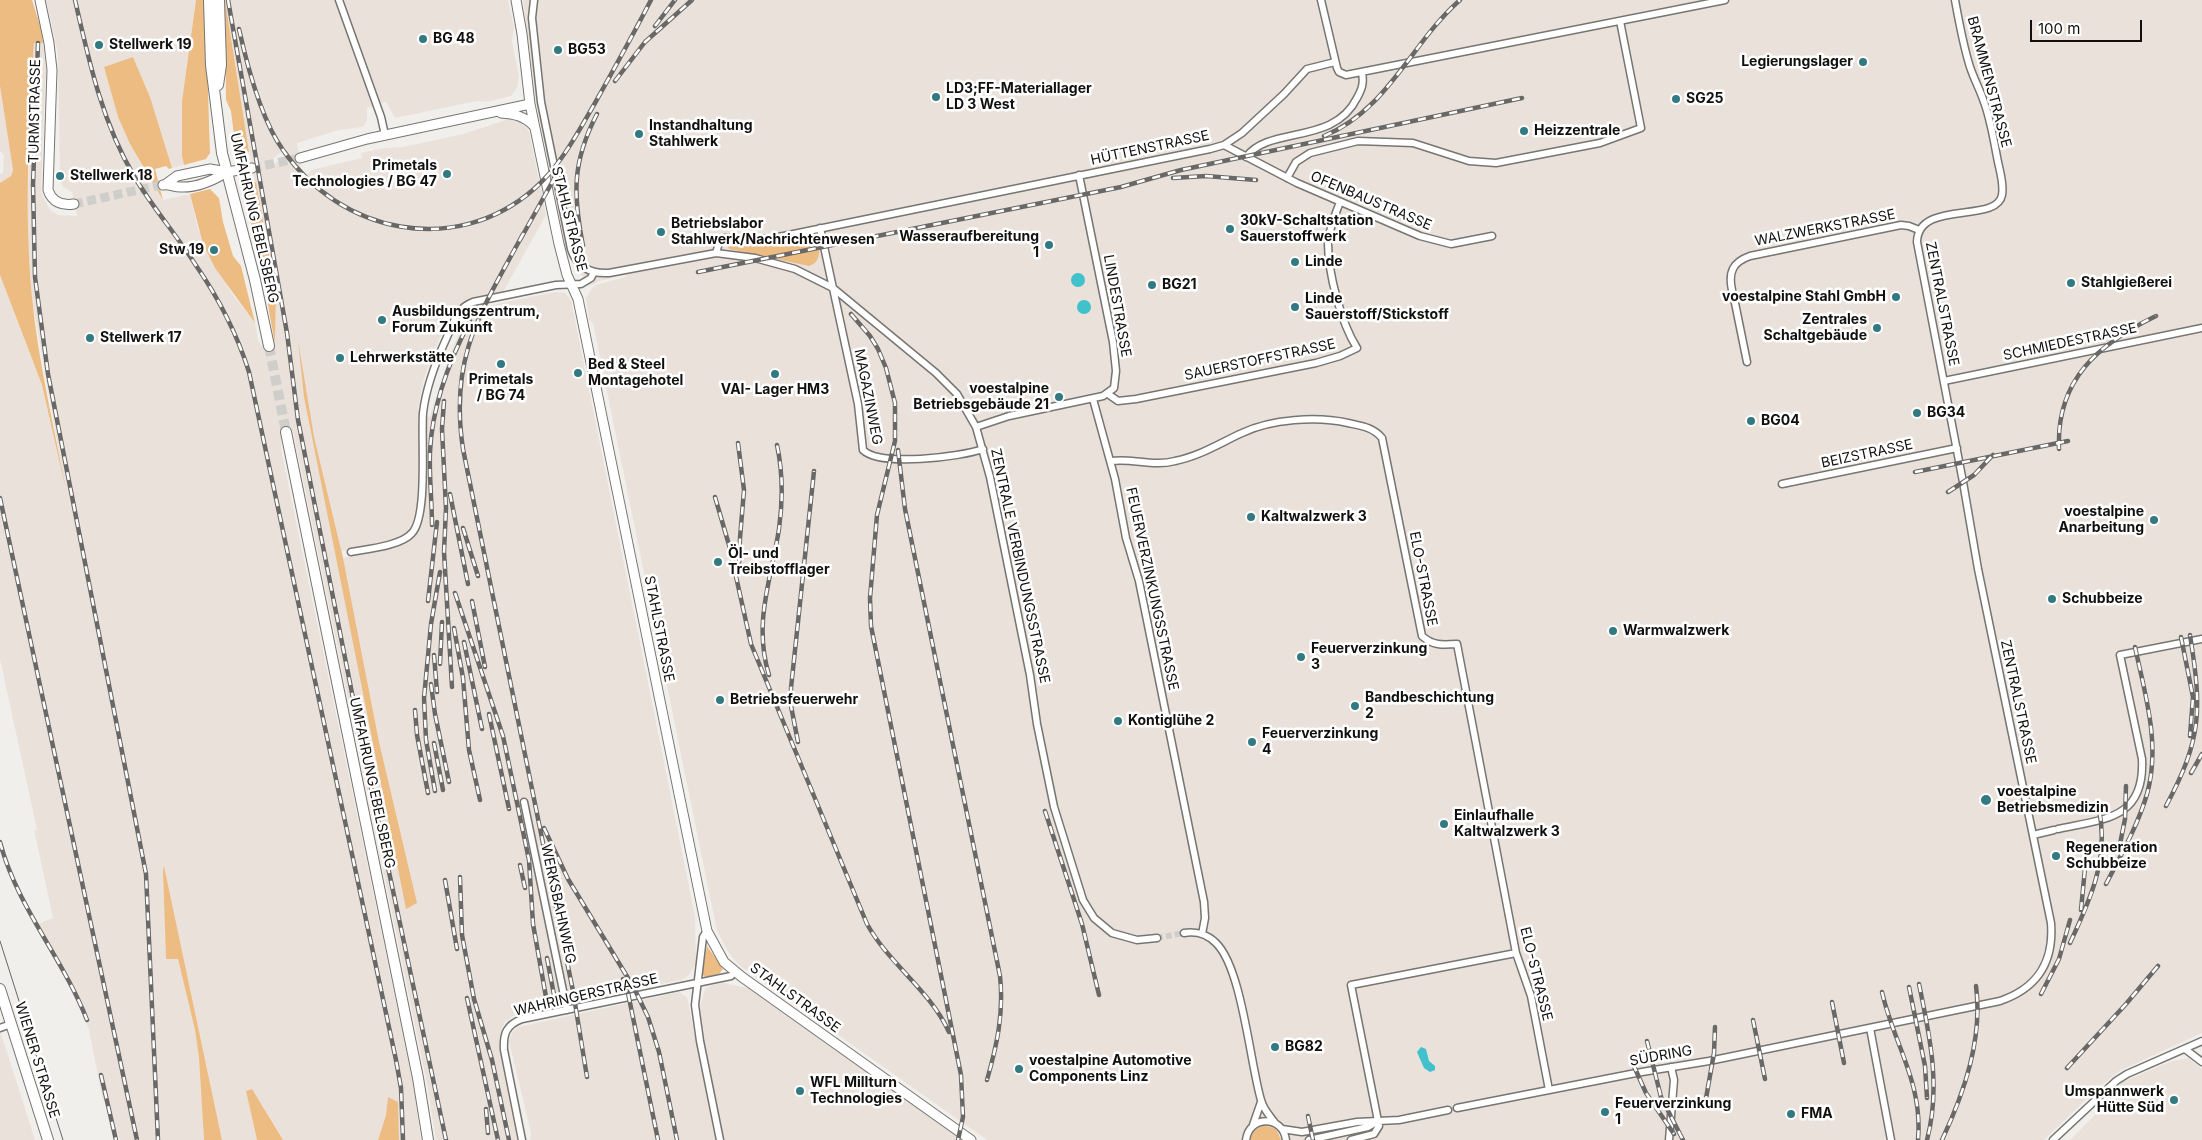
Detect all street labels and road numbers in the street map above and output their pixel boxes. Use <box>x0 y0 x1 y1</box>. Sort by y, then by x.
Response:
street label: BRAMMENSTRASSE <box>1963 15 2015 149</box>
street label: TURMSTRASSE <box>26 59 44 163</box>
street label: HÜTTENSTRASSE <box>1089 127 1211 169</box>
street label: UMFAHRUNG EBELSBERG <box>226 131 282 305</box>
street label: STAHLSTRASSE <box>548 165 590 273</box>
street label: OFENBAUSTRASSE <box>1308 168 1434 234</box>
street label: WALZWERKSTRASSE <box>1753 206 1897 250</box>
street label: ZENTRALSTRASSE <box>1922 240 1962 368</box>
street label: LINDESTRASSE <box>1100 253 1134 359</box>
street label: SCHMIEDESTRASSE <box>2002 320 2138 364</box>
street label: SAUERSTOFFSTRASSE <box>1183 336 1337 384</box>
street label: MAGAZINWEG <box>850 348 886 446</box>
street label: BEIZSTRASSE <box>1820 436 1914 472</box>
street label: ZENTRALE VERBINDUNGSSTRASSE <box>987 447 1053 685</box>
street label: FEUERVERZINKUNGSSTRASSE <box>1122 486 1182 692</box>
street label: ELO-STRASSE <box>1406 530 1440 628</box>
street label: STAHLSTRASSE <box>640 574 678 684</box>
street label: ZENTRALSTRASSE <box>1997 638 2039 766</box>
street label: UMFAHRUNG EBELSBERG <box>346 696 398 870</box>
street label: WERKSBAHNWEG <box>537 843 579 965</box>
street label: ELO-STRASSE <box>1516 925 1556 1023</box>
street label: STAHLSTRASSE <box>746 959 844 1037</box>
street label: WAHRINGERSTRASSE <box>512 970 660 1020</box>
street label: WIENER STRASSE <box>11 1000 63 1120</box>
street label: SÜDRING <box>1628 1042 1694 1070</box>

